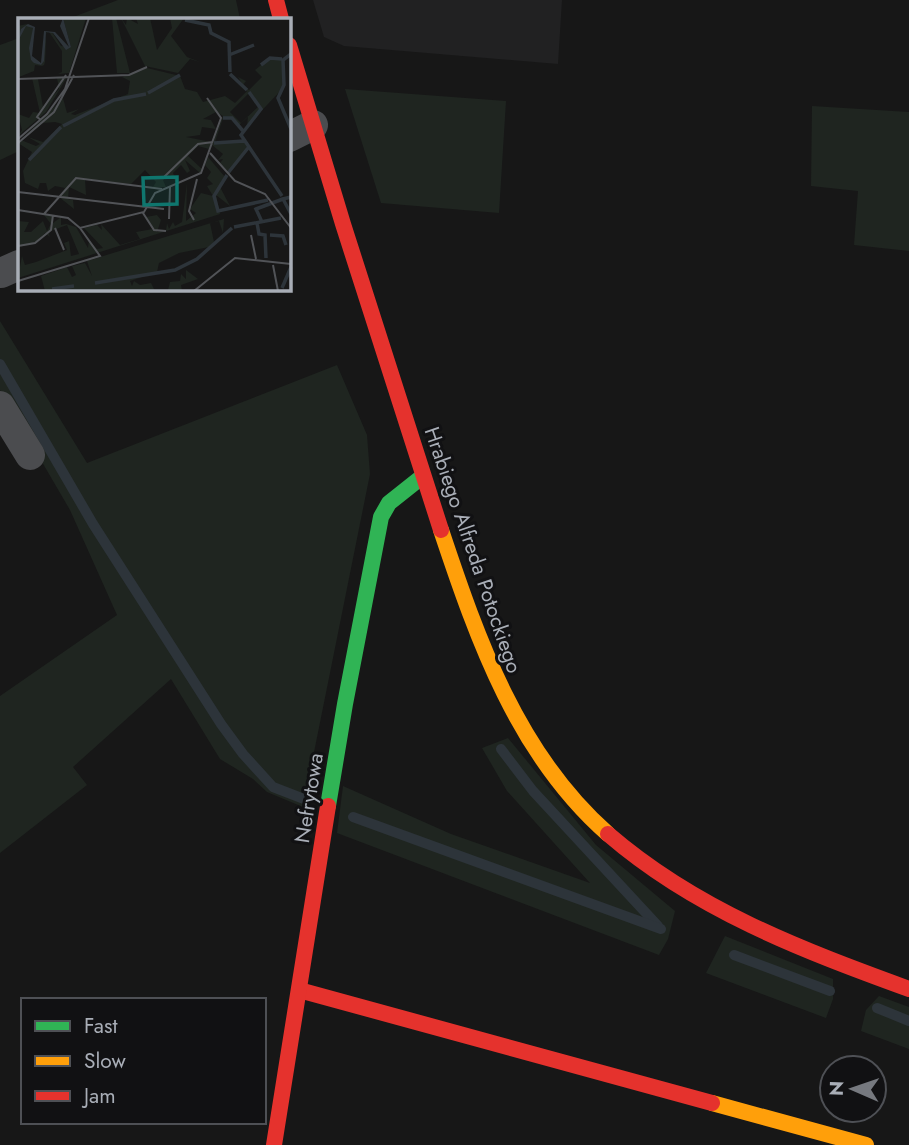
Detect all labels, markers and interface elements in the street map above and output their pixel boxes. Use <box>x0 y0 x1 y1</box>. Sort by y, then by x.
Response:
inset map <box>18 18 290 290</box>
street label: Hrabiego Alfreda Potockiego <box>417 423 529 677</box>
street label: Nefrytowa <box>287 751 331 845</box>
legend <box>21 998 266 1124</box>
text: Fast <box>84 1011 117 1041</box>
text: Slow <box>84 1046 126 1076</box>
north arrow <box>818 1054 888 1124</box>
text: N <box>823 1080 850 1096</box>
text: Jam <box>81 1081 116 1111</box>

